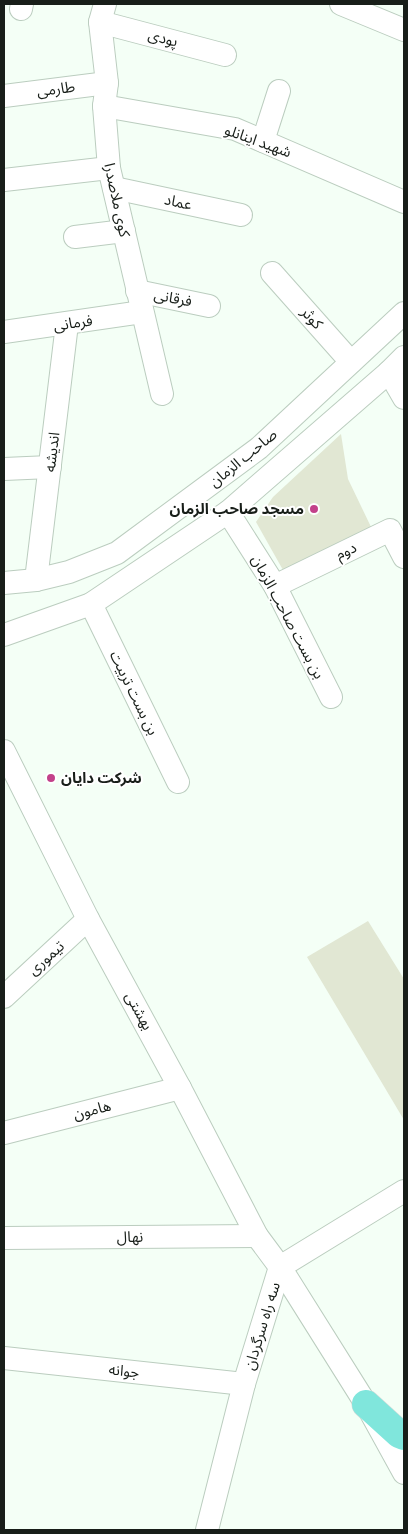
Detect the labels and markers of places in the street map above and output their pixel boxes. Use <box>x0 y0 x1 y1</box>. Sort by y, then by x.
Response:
place label: مسجد صاحب الزمان <box>170 500 304 518</box>
marker: مسجد صاحب الزمان <box>308 503 320 515</box>
place label: شرکت دایان <box>61 769 142 787</box>
marker: شرکت دایان <box>45 772 57 784</box>

